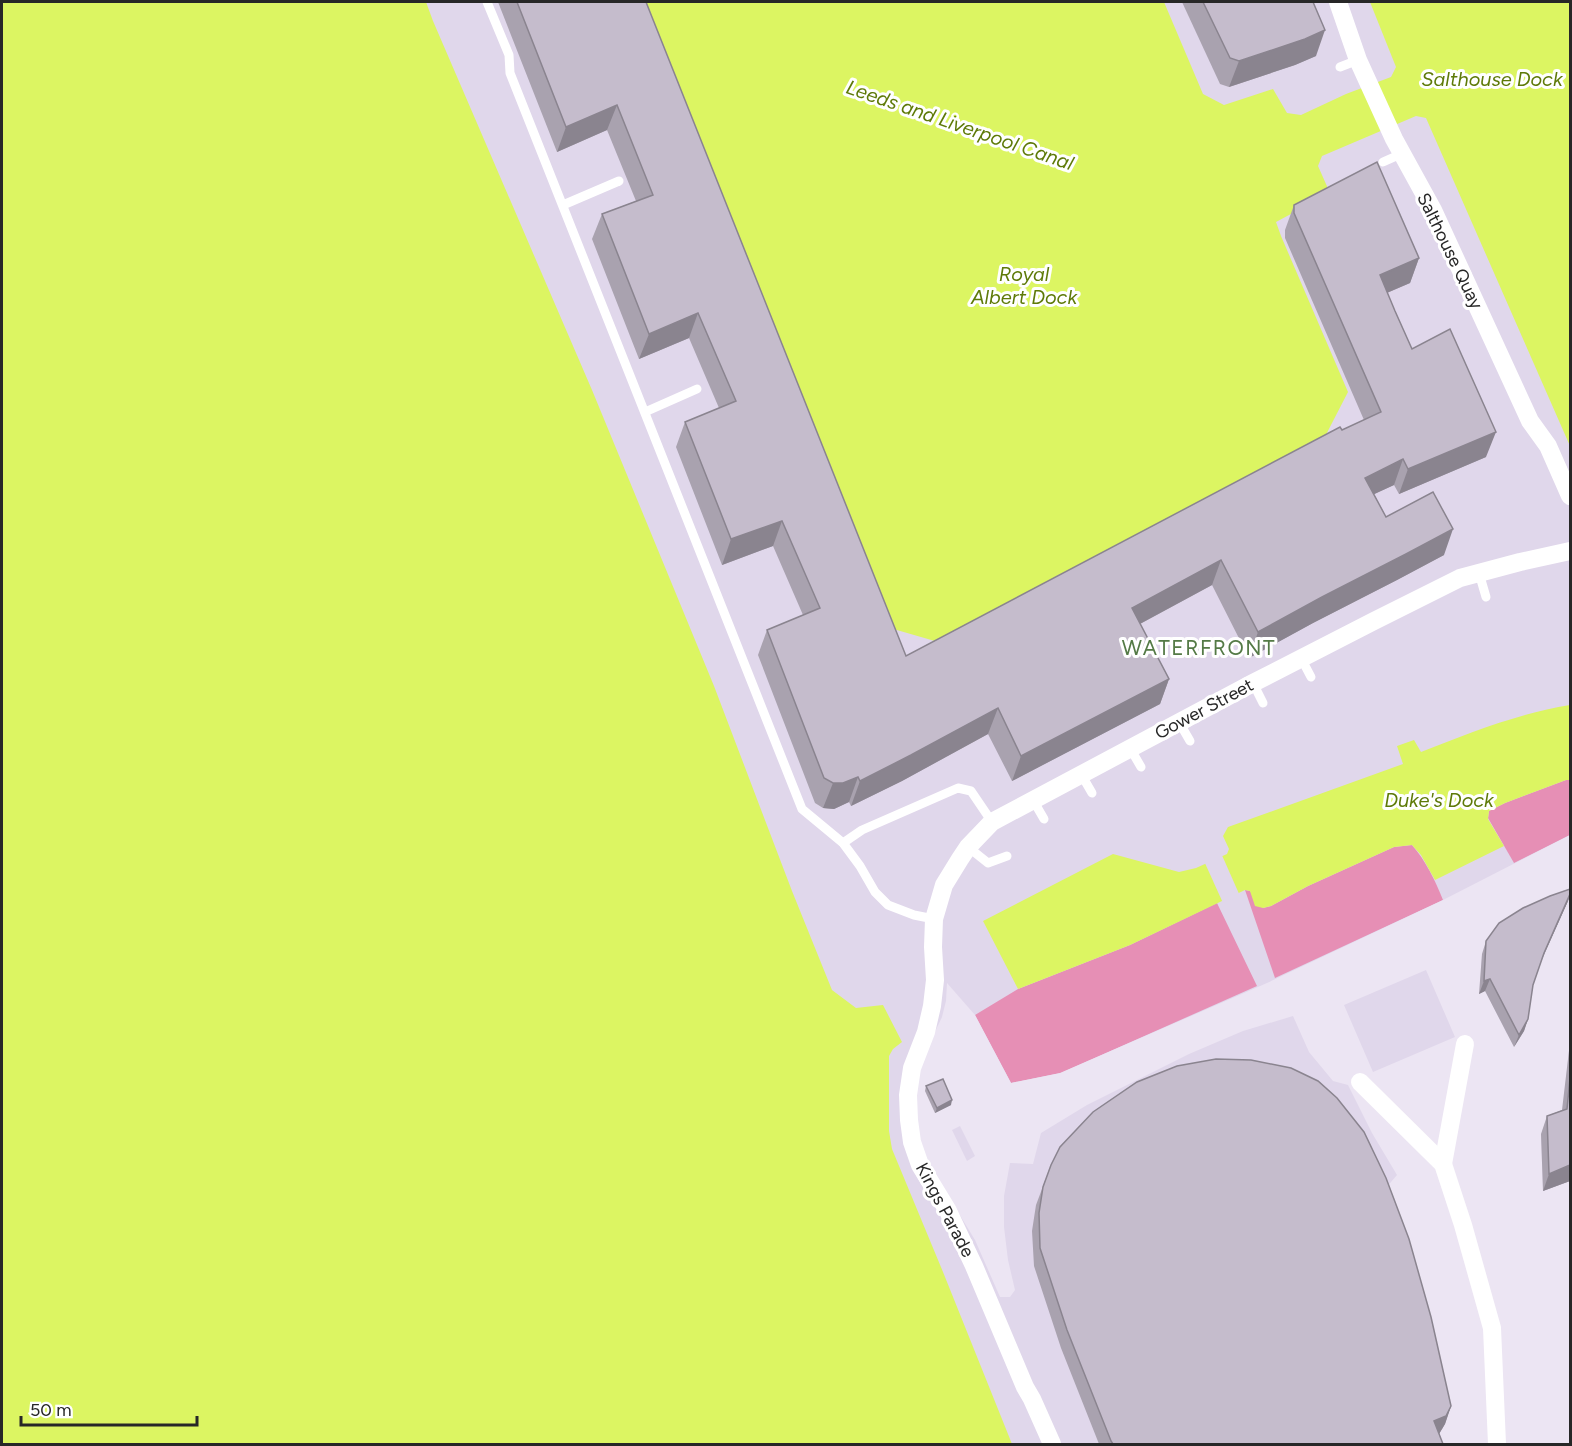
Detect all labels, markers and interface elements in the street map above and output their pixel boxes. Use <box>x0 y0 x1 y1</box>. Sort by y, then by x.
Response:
water label: Salthouse Dock <box>1421 67 1564 91</box>
water label: Leeds and Liverpool Canal <box>843 75 1077 175</box>
street label: Salthouse Quay <box>1412 189 1488 313</box>
water label: Royal Albert Dock <box>970 262 1078 309</box>
district label: WATERFRONT <box>1122 635 1276 660</box>
street label: Gower Street <box>1151 674 1257 744</box>
water label: Duke's Dock <box>1384 788 1495 812</box>
street label: Kings Parade <box>911 1159 979 1261</box>
scale bar <box>21 1389 196 1427</box>
text: 50 m <box>30 1399 72 1421</box>

